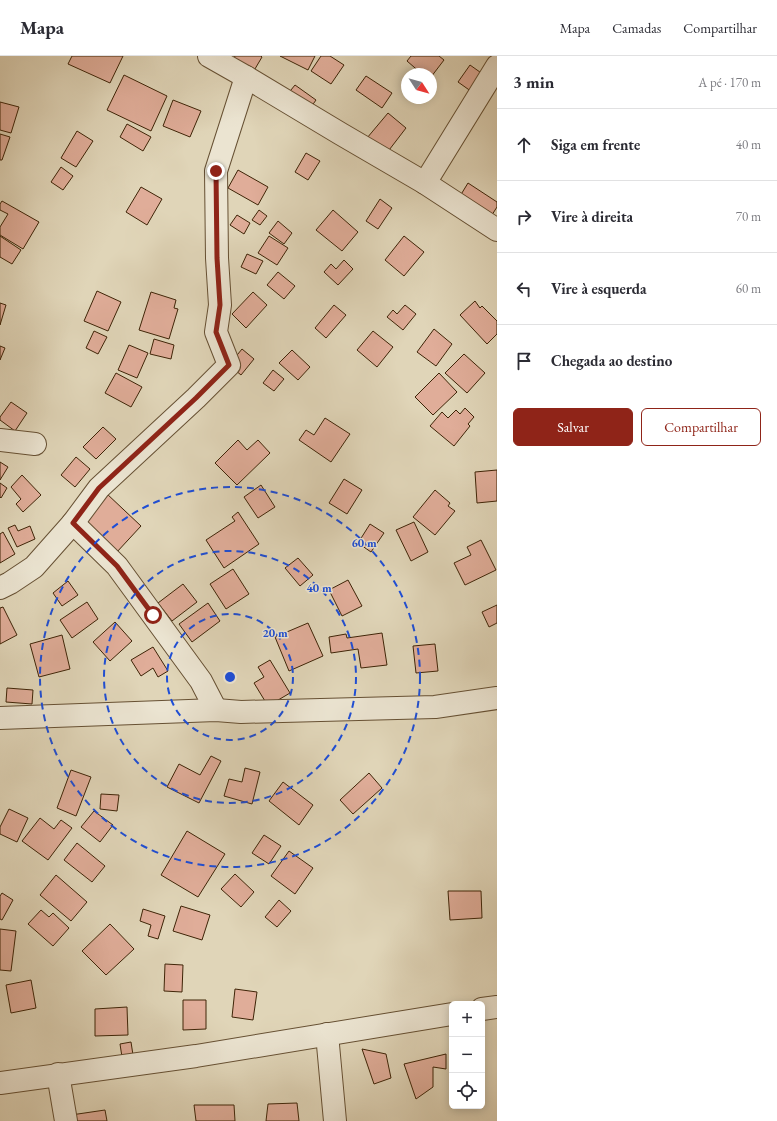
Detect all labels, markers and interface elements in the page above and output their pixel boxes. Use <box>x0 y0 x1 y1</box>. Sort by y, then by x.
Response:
text: Mapa <box>20 15 64 40</box>
text: Mapa <box>560 19 590 37</box>
text: Camadas <box>612 19 661 37</box>
text: Compartilhar <box>683 19 757 37</box>
north arrow <box>401 68 437 104</box>
text: 3 min <box>513 71 554 93</box>
text: A pé · 170 m <box>698 74 761 91</box>
icon: ahead <box>513 134 535 156</box>
text: Siga em frente <box>551 135 640 154</box>
text: 40 m <box>736 136 761 153</box>
route end <box>207 162 225 180</box>
icon: right <box>513 206 535 228</box>
text: Vire à direita <box>551 207 633 226</box>
text: 70 m <box>736 208 761 225</box>
icon: left <box>513 278 535 300</box>
text: Vire à esquerda <box>551 279 647 298</box>
text: 60 m <box>736 280 761 297</box>
icon: arrive <box>513 350 535 372</box>
text: Chegada ao destino <box>551 351 672 370</box>
button: Salvar <box>513 408 633 446</box>
button: Compartilhar <box>641 408 761 446</box>
text: 60 m <box>351 535 377 551</box>
text: 40 m <box>306 580 332 596</box>
route start <box>144 606 162 624</box>
text: 20 m <box>262 625 288 641</box>
centre of rings <box>223 670 237 684</box>
map controls <box>449 1001 485 1109</box>
button: + <box>449 1001 485 1037</box>
button: − <box>449 1037 485 1073</box>
button: locate <box>449 1073 485 1109</box>

